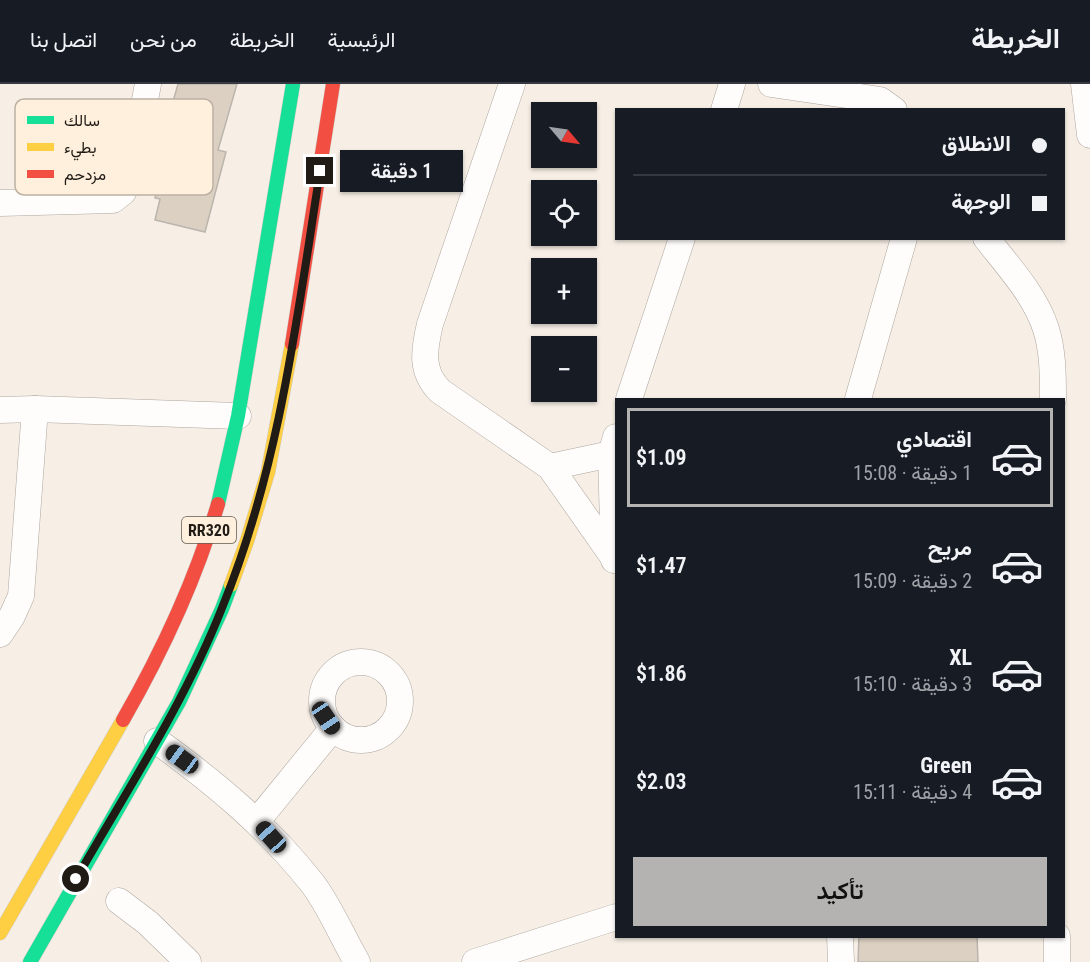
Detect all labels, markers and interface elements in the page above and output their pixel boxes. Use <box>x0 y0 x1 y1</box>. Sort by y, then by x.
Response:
text: الخريطة <box>971 22 1060 55</box>
text: اتصل بنا <box>30 28 97 52</box>
text: من نحن <box>130 28 197 52</box>
text: الخريطة <box>230 28 295 52</box>
text: الرئيسية <box>328 28 396 52</box>
legend <box>15 99 213 195</box>
north arrow <box>531 102 597 168</box>
map controls <box>531 102 597 402</box>
text: سالك <box>64 111 100 130</box>
text: الانطلاق <box>942 131 1011 156</box>
text: بطيء <box>64 138 96 161</box>
callout: 1 دقيقة <box>341 150 464 192</box>
route end <box>306 157 333 184</box>
text: 1 دقيقة <box>371 159 432 183</box>
text: مزدحم <box>64 165 106 185</box>
button: locate <box>531 180 597 246</box>
text: الوجهة <box>951 189 1011 214</box>
button: + <box>531 258 597 324</box>
button: − <box>531 336 597 402</box>
text: اقتصادي <box>896 427 972 452</box>
icon: car <box>990 431 1044 485</box>
text: $1.09 <box>636 445 687 470</box>
text: 1 دقيقة · 15:08 <box>853 461 972 485</box>
road number: RR320 <box>182 517 236 543</box>
text: مريح <box>928 535 972 560</box>
icon: car <box>990 539 1044 593</box>
text: $1.47 <box>636 553 687 578</box>
text: 2 دقيقة · 15:09 <box>853 569 972 593</box>
text: XL <box>949 645 972 670</box>
icon: car <box>990 647 1044 701</box>
text: $1.86 <box>636 661 687 686</box>
text: 3 دقيقة · 15:10 <box>853 672 972 696</box>
car <box>308 698 344 738</box>
car <box>162 741 202 777</box>
text: Green <box>920 753 972 778</box>
icon: car <box>990 755 1044 809</box>
text: $2.03 <box>636 769 687 794</box>
text: 4 دقيقة · 15:11 <box>853 780 972 804</box>
car <box>252 818 290 856</box>
button: تأكيد <box>633 857 1047 926</box>
route start <box>62 865 89 892</box>

